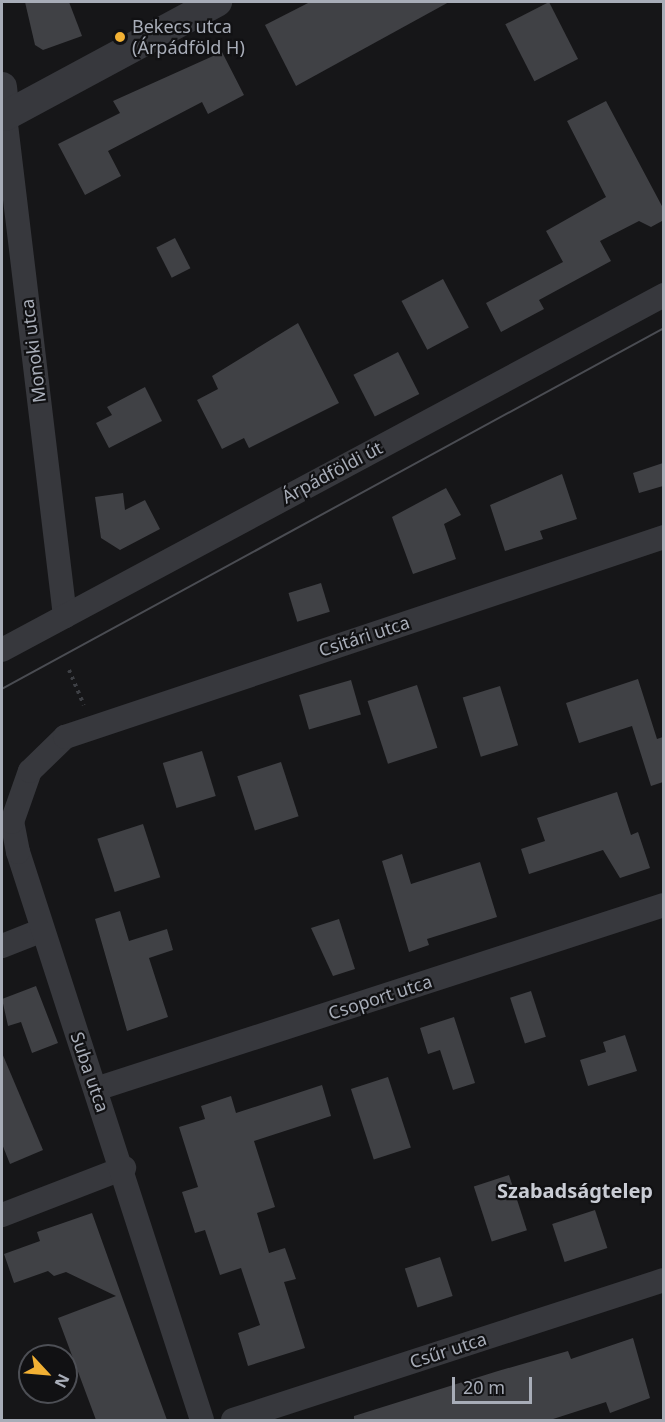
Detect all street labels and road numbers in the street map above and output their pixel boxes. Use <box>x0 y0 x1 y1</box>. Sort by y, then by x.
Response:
street label: Monoki utca <box>16 298 50 404</box>
street label: Árpádföldi út <box>278 436 386 508</box>
street label: Csitári utca <box>316 611 412 661</box>
street label: Csoport utca <box>325 970 435 1024</box>
street label: Suba utca <box>66 1029 114 1115</box>
street label: Csűr utca <box>407 1327 489 1373</box>

